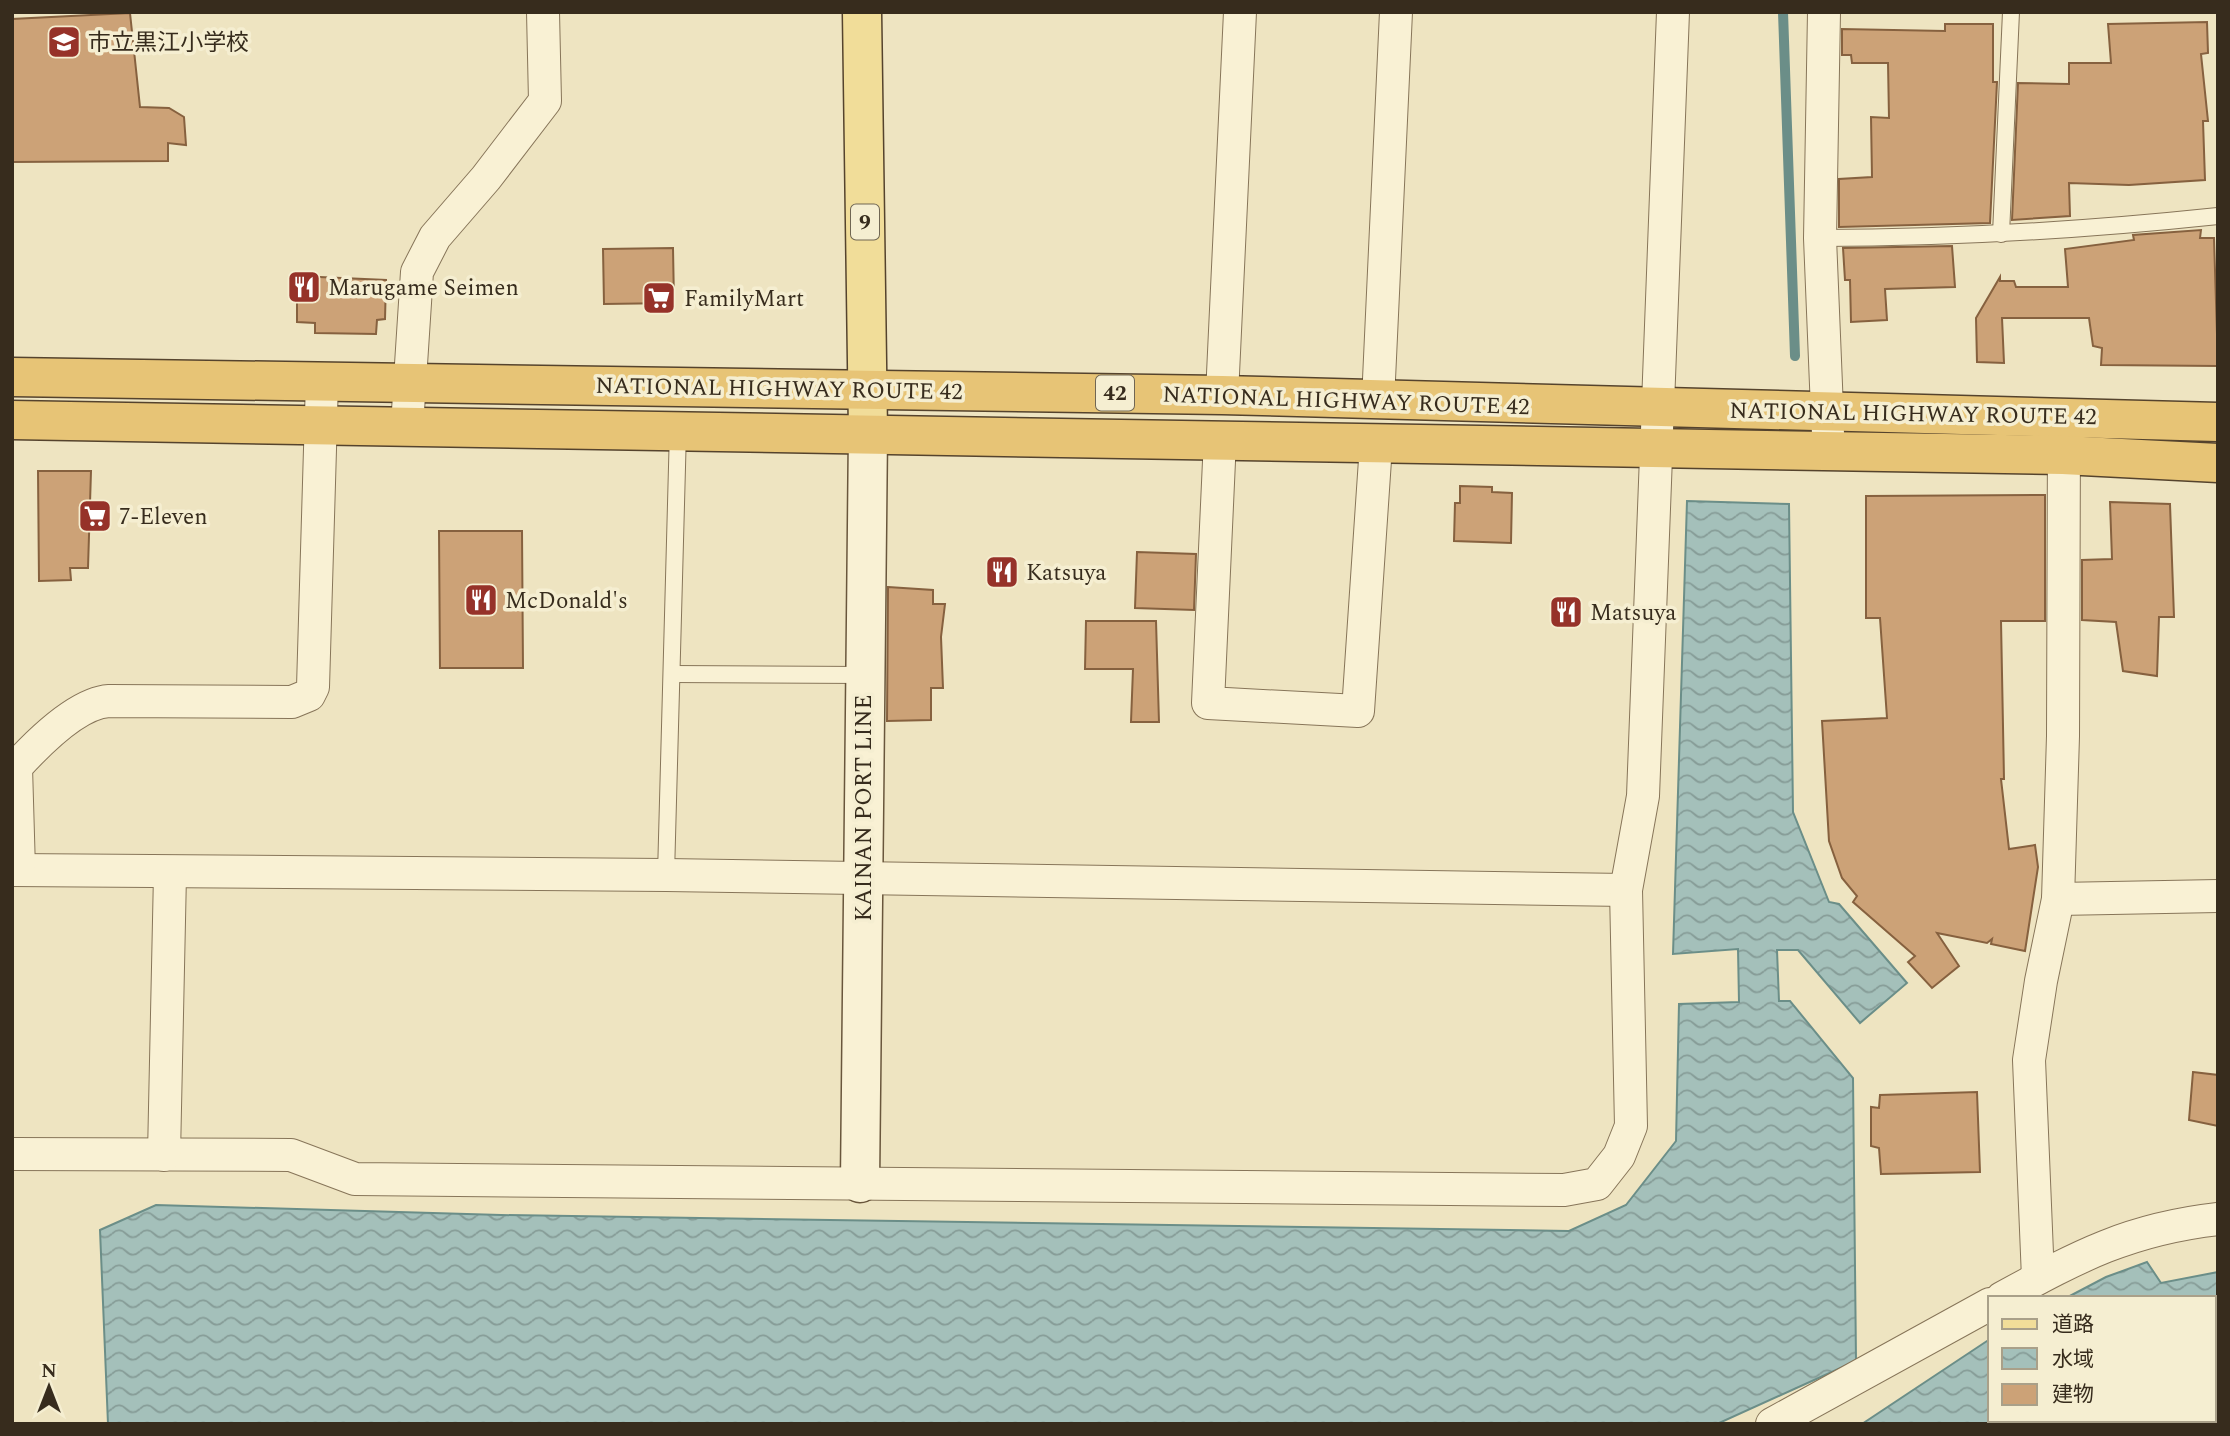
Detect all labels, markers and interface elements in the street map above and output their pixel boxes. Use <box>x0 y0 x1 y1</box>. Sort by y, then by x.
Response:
school or university icon: 市立黒江小学校 <box>45 23 83 61</box>
place label: 市立黒江小学校 <box>88 26 249 61</box>
road number: 9 <box>851 204 879 240</box>
restaurant icon: Marugame Seimen <box>285 268 323 306</box>
place label: Marugame Seimen <box>328 271 519 306</box>
supermarket icon: FamilyMart <box>640 279 678 317</box>
place label: FamilyMart <box>684 282 804 317</box>
street label: NATIONAL HIGHWAY ROUTE 42 <box>595 369 963 410</box>
road number: 42 <box>1096 376 1134 410</box>
street label: NATIONAL HIGHWAY ROUTE 42 <box>1162 378 1530 425</box>
street label: NATIONAL HIGHWAY ROUTE 42 <box>1729 394 2097 435</box>
supermarket icon: 7-Eleven <box>76 497 114 535</box>
place label: 7-Eleven <box>119 500 208 535</box>
restaurant icon: Katsuya <box>983 553 1021 591</box>
place label: Katsuya <box>1026 556 1107 591</box>
restaurant icon: McDonald's <box>462 581 500 619</box>
place label: McDonald's <box>505 584 628 619</box>
restaurant icon: Matsuya <box>1547 593 1585 631</box>
place label: Matsuya <box>1590 596 1677 631</box>
street label: KAINAN PORT LINE <box>847 694 882 922</box>
legend <box>1988 1296 2216 1422</box>
text: 道路 <box>2052 1309 2094 1341</box>
text: 水域 <box>2052 1344 2094 1376</box>
north arrow <box>14 1352 84 1422</box>
text: N <box>41 1357 57 1386</box>
text: 建物 <box>2052 1379 2094 1411</box>

